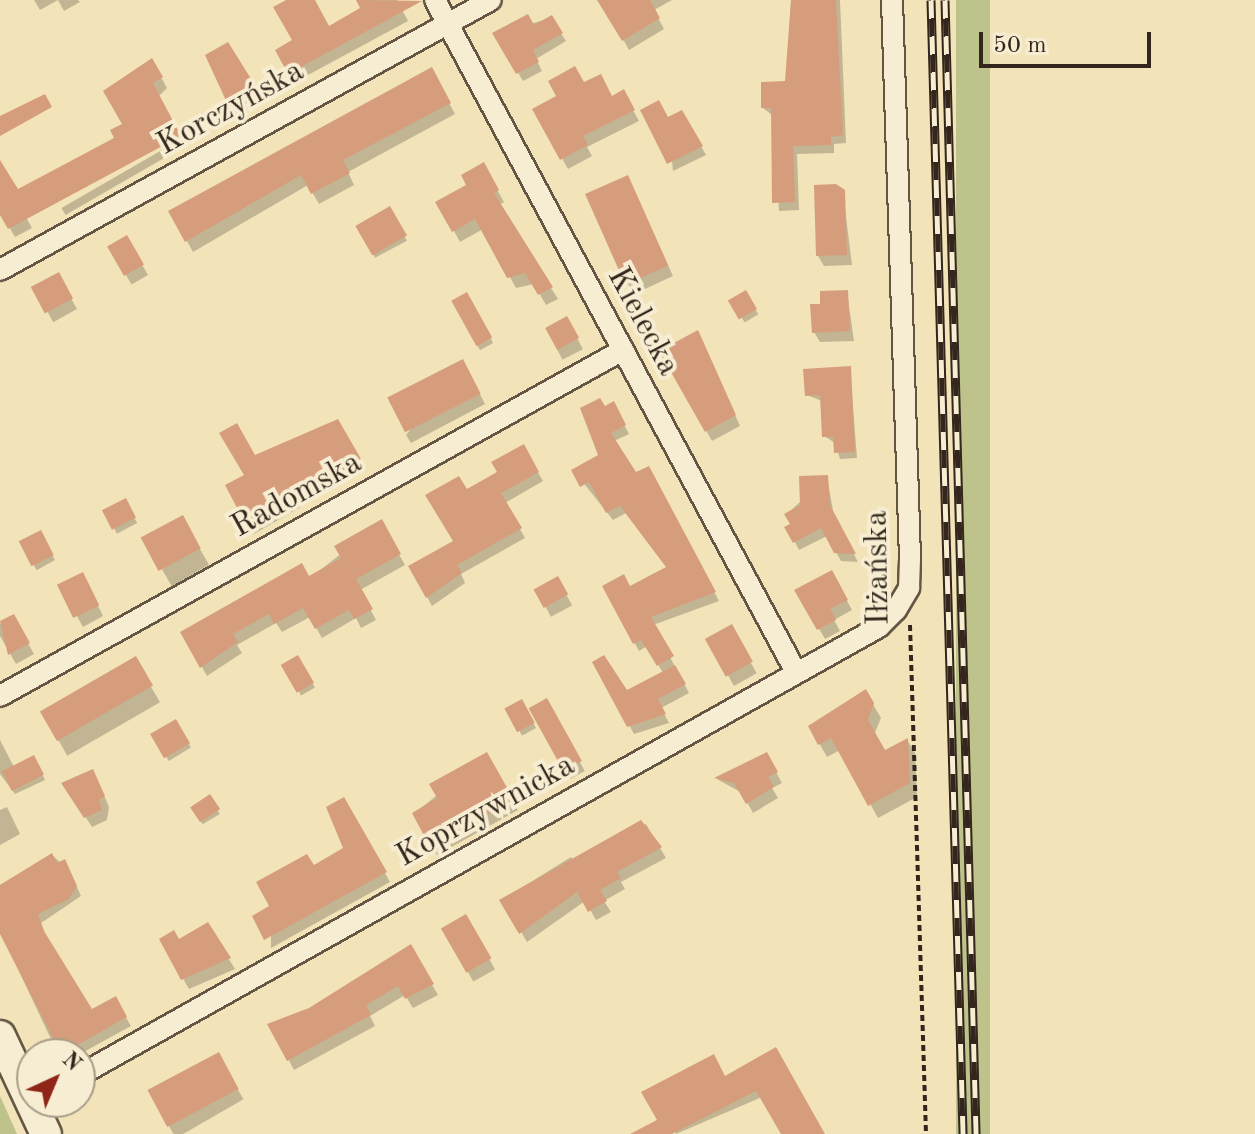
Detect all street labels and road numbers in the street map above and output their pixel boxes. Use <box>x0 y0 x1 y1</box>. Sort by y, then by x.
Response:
street label: Korczyńska <box>151 53 311 165</box>
street label: Kielecka <box>598 261 686 383</box>
street label: Radomska <box>225 445 369 547</box>
street label: Iłżańska <box>859 510 899 626</box>
street label: Koprzywnicka <box>390 747 582 877</box>

